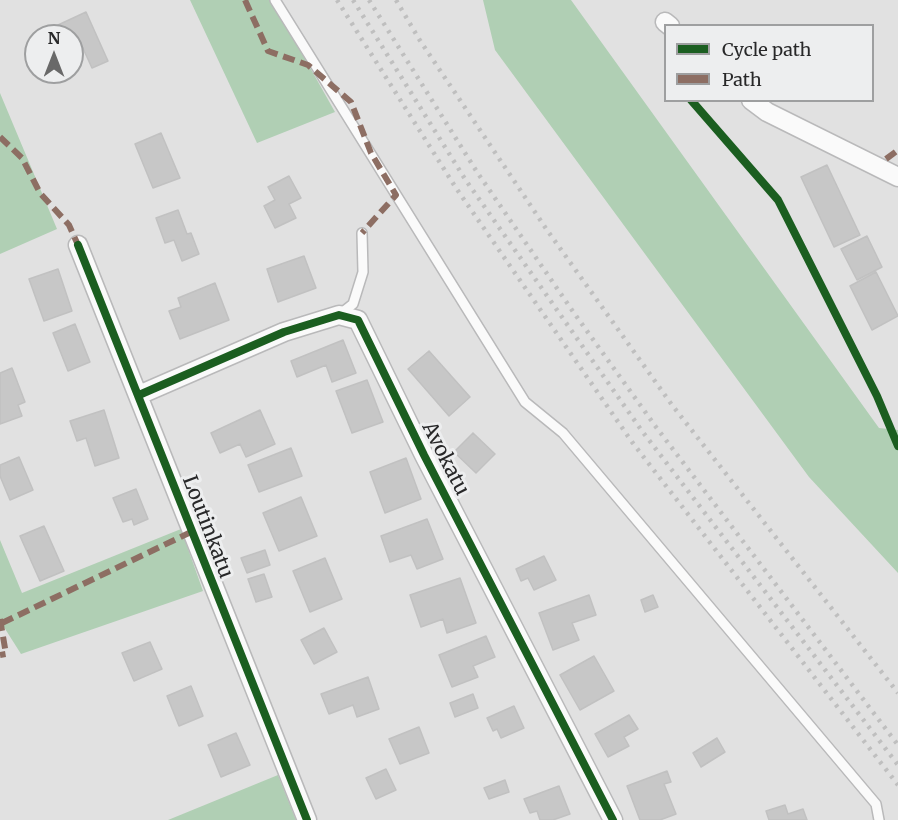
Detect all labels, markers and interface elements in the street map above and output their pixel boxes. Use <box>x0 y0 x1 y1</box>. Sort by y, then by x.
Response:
north arrow <box>24 24 84 84</box>
legend <box>664 24 874 102</box>
text: N <box>48 28 60 48</box>
text: Cycle path <box>722 38 811 61</box>
text: Path <box>722 68 762 91</box>
street label: Avokatu <box>416 418 474 500</box>
street label: Loutinkatu <box>176 472 238 582</box>

